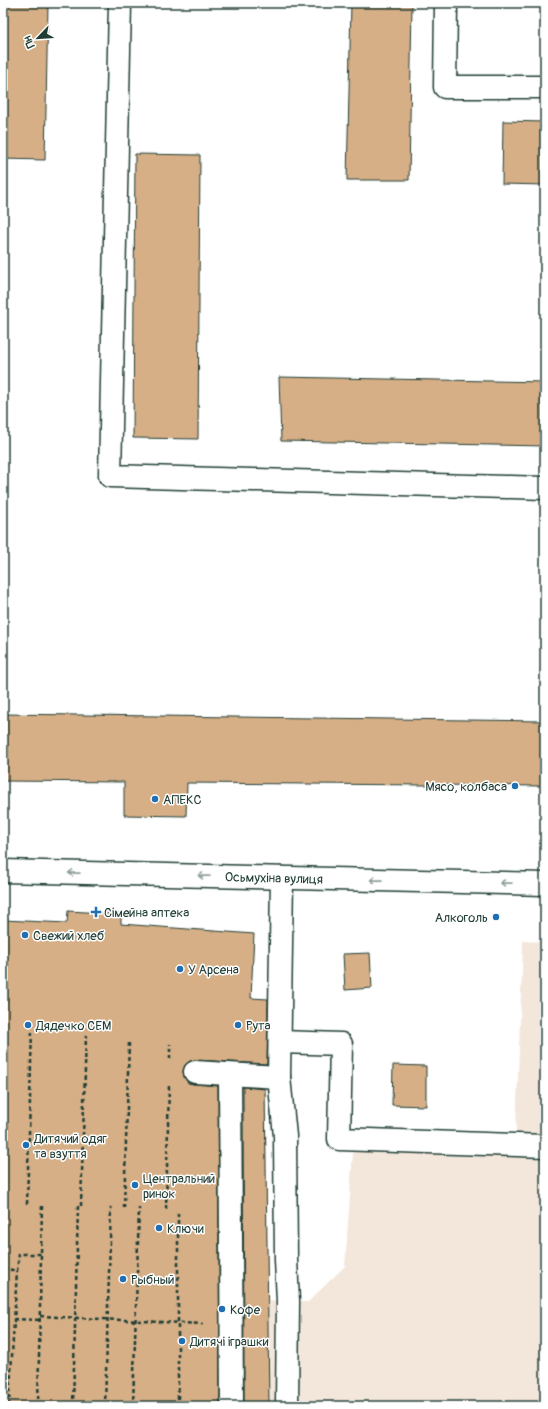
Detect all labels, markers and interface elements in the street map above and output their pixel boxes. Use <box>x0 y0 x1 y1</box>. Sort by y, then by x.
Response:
north arrow <box>18 18 58 58</box>
text: Пн <box>21 33 38 50</box>
place label: Мясо, колбаса <box>425 779 507 795</box>
marker: Мясо, колбаса <box>510 781 520 791</box>
place label: АПЕКС <box>163 792 202 808</box>
marker: АПЕКС <box>150 794 160 804</box>
one-way arrow <box>68 869 81 877</box>
street label: Осьмухіна вулиця <box>225 869 323 888</box>
one-way arrow <box>198 872 211 880</box>
one-way arrow <box>370 876 383 884</box>
one-way arrow <box>500 879 513 887</box>
place label: Сімейна аптека <box>104 905 189 921</box>
marker: Сімейна аптека <box>91 907 101 917</box>
place label: Алкоголь <box>435 910 488 926</box>
marker: Алкоголь <box>491 912 501 922</box>
place label: Свежий хлеб <box>33 928 105 944</box>
marker: Свежий хлеб <box>20 930 30 940</box>
place label: У Арсена <box>188 962 239 978</box>
marker: У Арсена <box>175 964 185 974</box>
place label: Дядечко СЕМ <box>35 1018 111 1034</box>
place label: Рута <box>246 1018 271 1034</box>
marker: Дядечко СЕМ <box>23 1020 33 1030</box>
marker: Рута <box>233 1020 243 1030</box>
place label: Дитячий одяг та взуття <box>33 1131 108 1162</box>
marker: Дитячий одяг та взуття <box>21 1140 31 1150</box>
place label: Центральний ринок <box>143 1171 215 1202</box>
marker: Центральний ринок <box>130 1180 140 1190</box>
place label: Ключи <box>167 1221 204 1237</box>
marker: Ключи <box>154 1223 164 1233</box>
place label: Рыбный <box>131 1272 174 1288</box>
marker: Рыбный <box>118 1274 128 1284</box>
place label: Кофе <box>230 1302 261 1318</box>
marker: Кофе <box>217 1304 227 1314</box>
place label: Дитячі іграшки <box>189 1334 269 1350</box>
marker: Дитячі іграшки <box>177 1336 187 1346</box>

